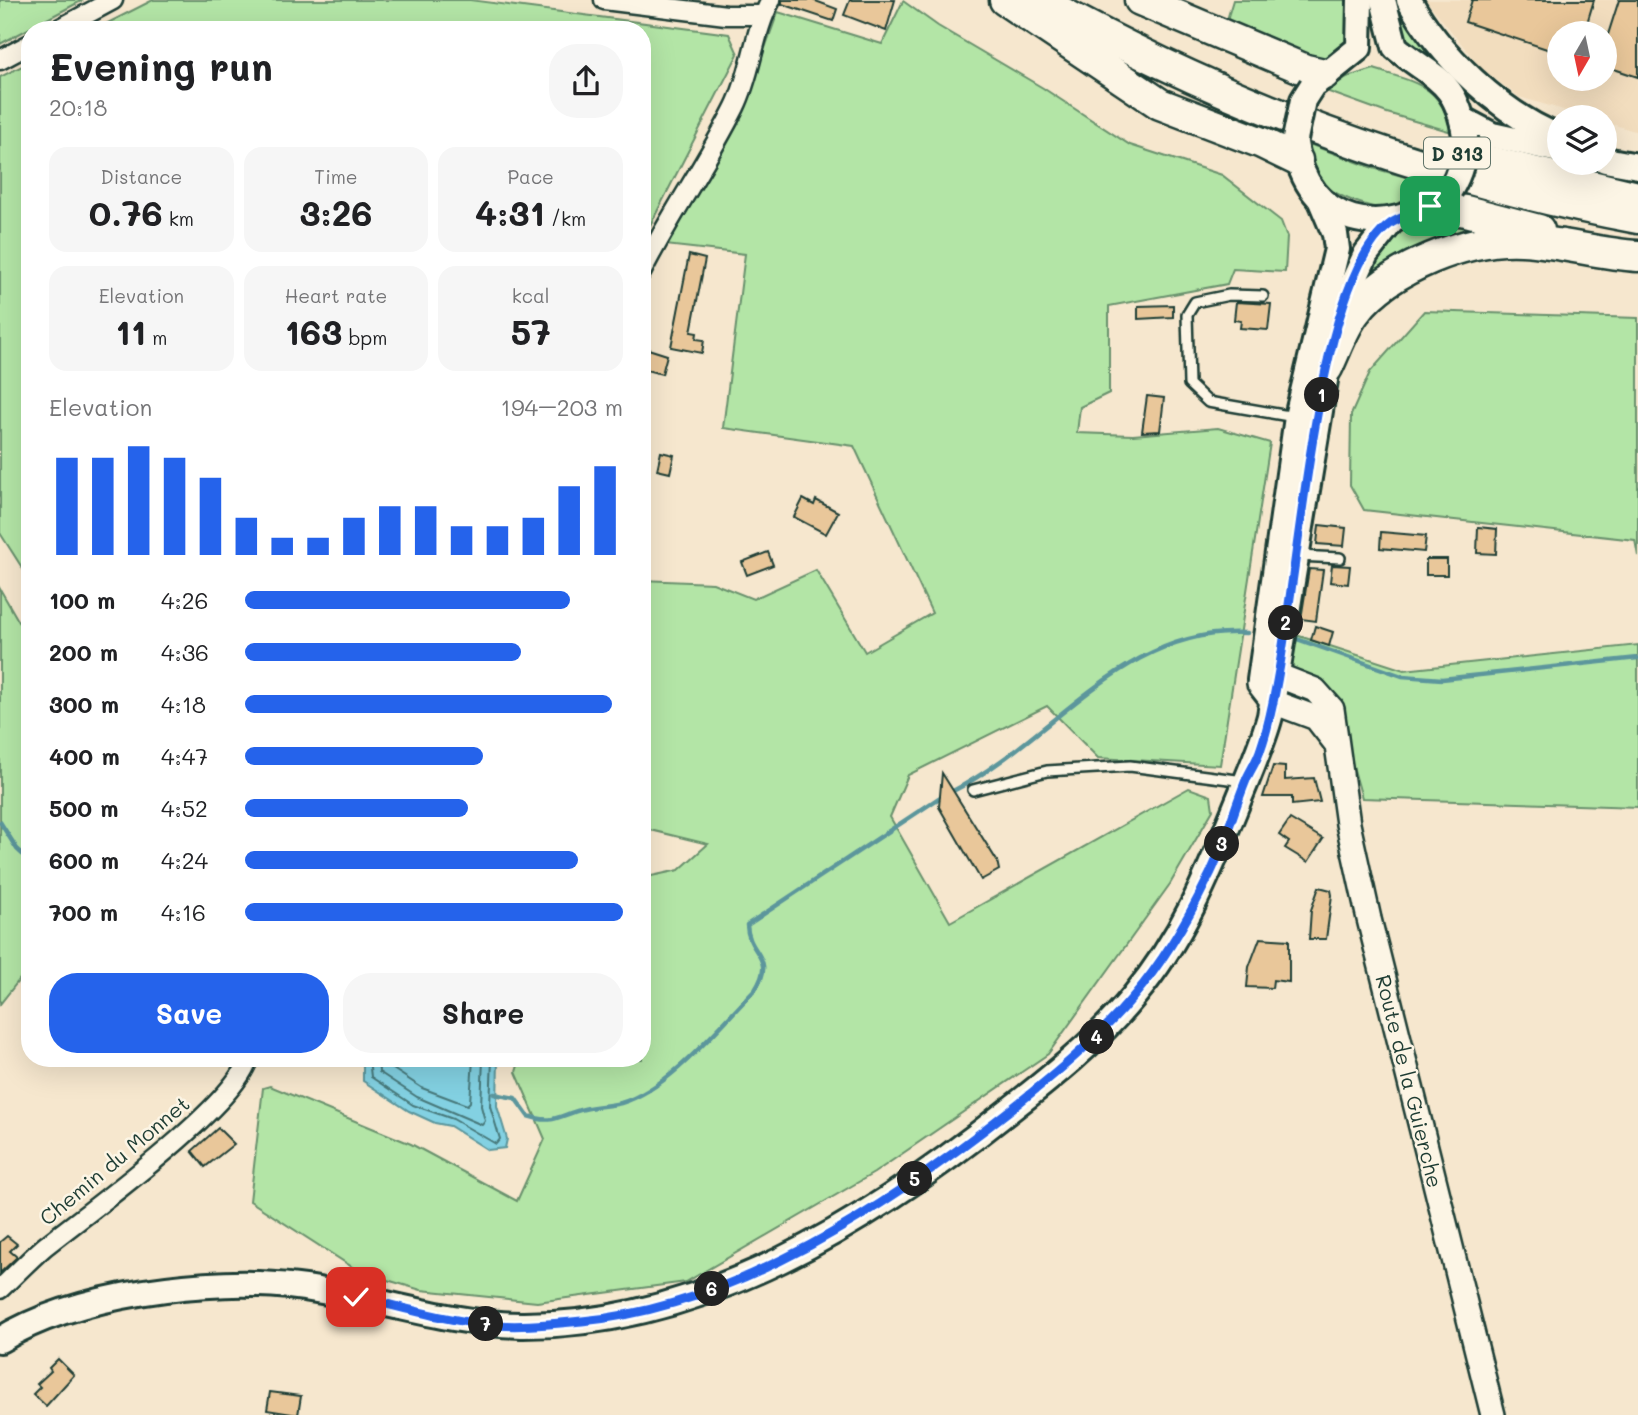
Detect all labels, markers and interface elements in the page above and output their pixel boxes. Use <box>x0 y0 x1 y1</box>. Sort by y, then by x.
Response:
north arrow <box>1547 21 1617 91</box>
map controls <box>1547 21 1617 175</box>
text: Evening run <box>49 41 273 91</box>
button: share <box>549 44 623 118</box>
text: 20:18 <box>49 92 107 122</box>
button: layers <box>1547 105 1617 175</box>
road number: D 313 <box>1424 138 1490 168</box>
text: Distance <box>100 164 182 189</box>
text: Time <box>314 164 358 189</box>
text: Pace <box>507 164 554 189</box>
pin <box>1400 176 1460 236</box>
icon: arrive <box>1411 187 1449 225</box>
text: 0.76 <box>89 189 163 235</box>
text: 3:26 <box>300 189 372 235</box>
text: 4:31 <box>475 189 545 235</box>
text: km <box>163 206 194 231</box>
text: /km <box>545 206 586 231</box>
text: Elevation <box>99 283 184 308</box>
text: Heart rate <box>285 283 387 308</box>
text: kcal <box>512 283 550 308</box>
text: 11 <box>115 308 146 354</box>
text: 163 <box>285 308 342 354</box>
text: 57 <box>511 308 551 354</box>
text: m <box>146 325 167 350</box>
text: bpm <box>342 325 387 350</box>
pin: 1 <box>1304 378 1340 412</box>
text: 1 <box>1317 382 1326 407</box>
text: Elevation <box>49 392 152 422</box>
text: 194–203 m <box>501 392 623 422</box>
text: 100 m <box>49 585 115 615</box>
text: 4:26 <box>161 585 208 615</box>
pin: 2 <box>1268 606 1304 640</box>
text: 2 <box>1280 610 1291 635</box>
text: 200 m <box>49 637 118 667</box>
text: 4:36 <box>161 637 209 667</box>
text: 300 m <box>49 689 119 719</box>
text: 4:18 <box>161 689 206 719</box>
text: 400 m <box>49 741 120 771</box>
text: 4:47 <box>161 741 208 771</box>
text: 500 m <box>49 793 119 823</box>
text: 4:52 <box>161 793 208 823</box>
pin: 3 <box>1204 826 1240 862</box>
text: 3 <box>1216 831 1227 856</box>
text: 600 m <box>49 845 119 875</box>
text: 4:24 <box>161 845 208 875</box>
text: 700 m <box>49 897 118 927</box>
text: 4:16 <box>161 897 206 927</box>
street label: Route de la Guierche <box>1370 972 1450 1190</box>
button: Save <box>49 973 329 1053</box>
button: Share <box>343 973 623 1053</box>
pin: 4 <box>1080 1020 1114 1054</box>
text: 4 <box>1090 1024 1103 1049</box>
street label: Chemin du Monnet <box>33 1089 195 1231</box>
pin: 5 <box>898 1162 932 1196</box>
text: 5 <box>909 1166 920 1191</box>
pin <box>326 1267 386 1327</box>
pin: 6 <box>694 1272 730 1306</box>
text: 6 <box>706 1276 717 1301</box>
icon: check <box>337 1278 375 1316</box>
pin: 7 <box>468 1306 504 1342</box>
text: 7 <box>480 1311 491 1336</box>

